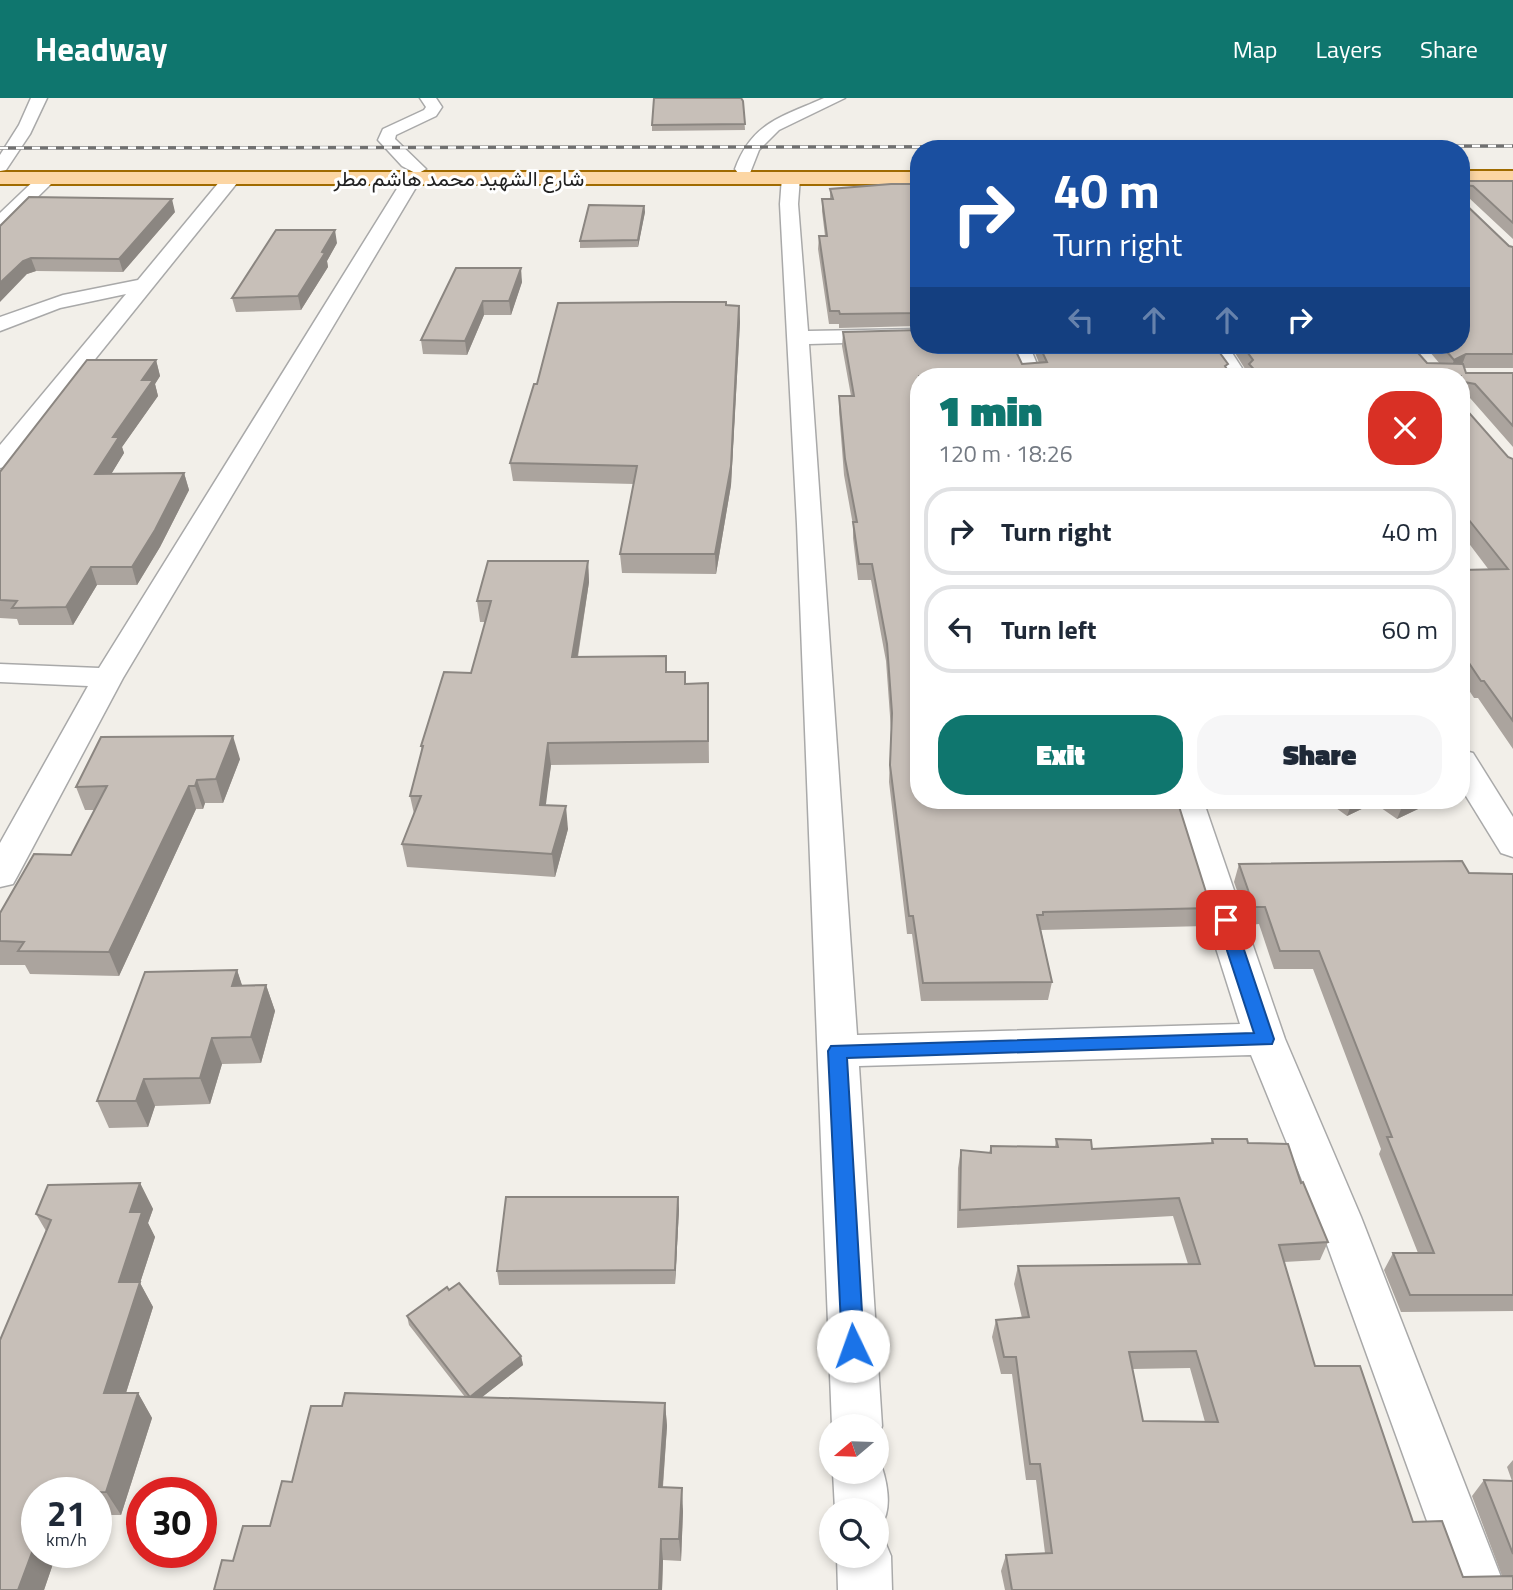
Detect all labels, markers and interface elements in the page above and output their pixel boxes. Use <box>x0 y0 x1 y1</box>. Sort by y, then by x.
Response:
text: Headway <box>35 24 168 74</box>
text: Map <box>1233 31 1278 67</box>
text: Layers <box>1316 31 1382 67</box>
text: Share <box>1420 31 1478 67</box>
text: 40 m <box>1053 152 1160 227</box>
street label: شارع الشهيد محمد هاشم مطر <box>333 162 584 194</box>
icon: right <box>938 168 1029 259</box>
text: Turn right <box>1053 220 1182 268</box>
icon: left <box>1062 301 1100 339</box>
icon: ahead <box>1135 301 1173 339</box>
icon: ahead <box>1208 301 1246 339</box>
icon: right <box>1281 301 1319 339</box>
text: 1 min <box>938 378 1042 442</box>
button: close <box>1368 391 1442 465</box>
text: 120 m · 18:26 <box>938 436 1073 471</box>
icon: right <box>942 512 980 550</box>
text: Turn right <box>1001 512 1112 551</box>
text: 40 m <box>1381 512 1438 551</box>
icon: left <box>942 610 980 648</box>
text: Turn left <box>1001 610 1096 649</box>
text: 60 m <box>1381 610 1438 649</box>
button: Exit <box>938 715 1183 795</box>
button: Share <box>1197 715 1442 795</box>
pin <box>1196 890 1256 950</box>
icon: arrive <box>1207 901 1245 939</box>
position arrow <box>816 1309 890 1383</box>
north arrow <box>819 1414 889 1484</box>
map controls <box>819 1414 889 1568</box>
speed limit sign: 30 <box>126 1477 217 1568</box>
text: 21 <box>47 1486 86 1540</box>
button: search <box>819 1498 889 1568</box>
text: km/h <box>46 1526 87 1553</box>

